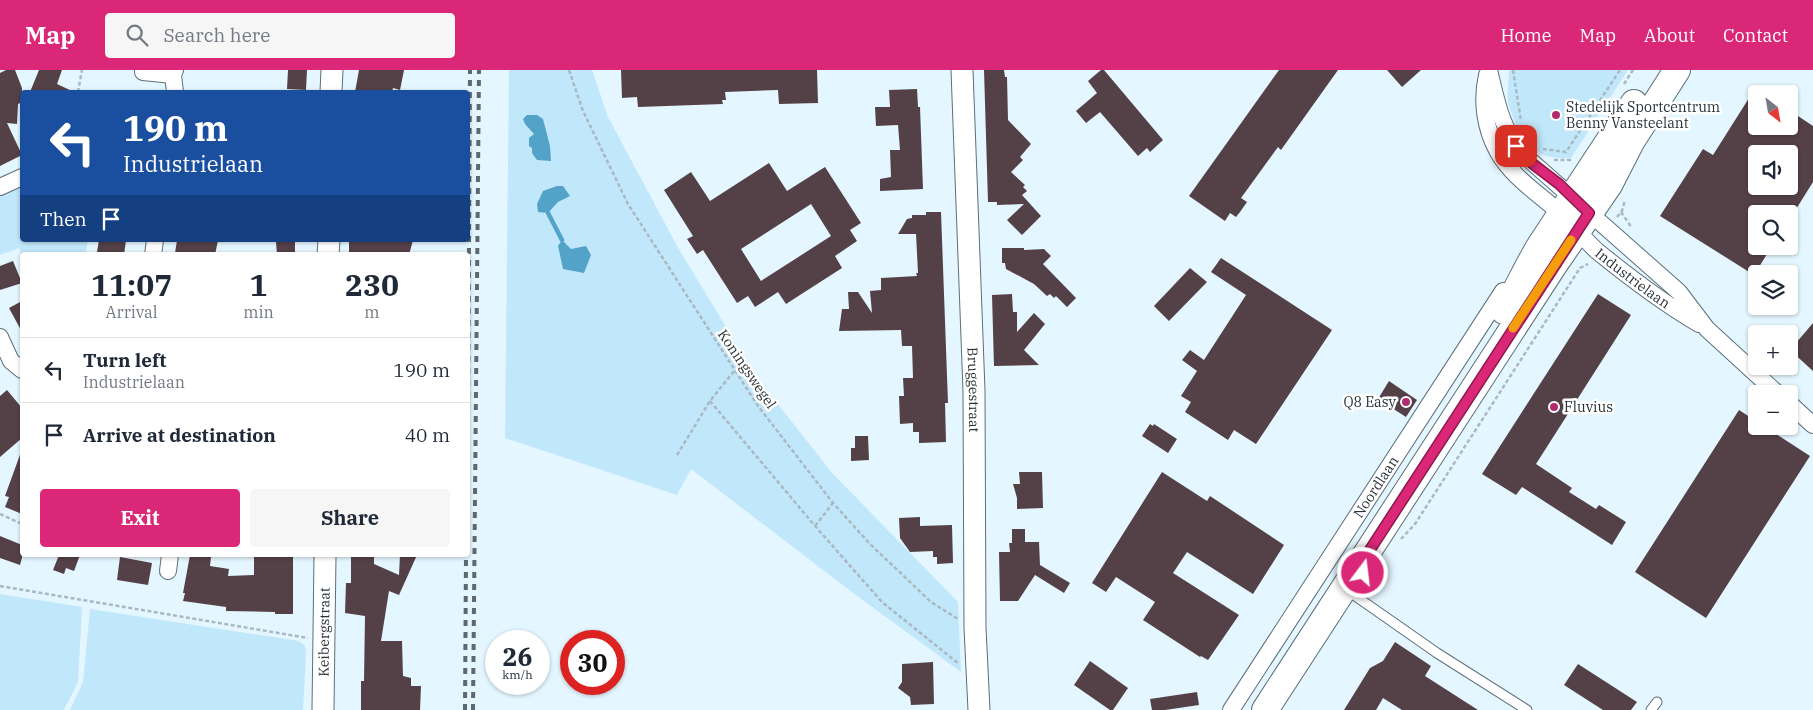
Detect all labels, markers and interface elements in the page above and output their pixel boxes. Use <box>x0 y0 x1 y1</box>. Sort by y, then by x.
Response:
search box <box>105 13 455 58</box>
text: Map <box>25 19 75 51</box>
icon: search <box>123 21 151 49</box>
text: Search here <box>163 23 270 47</box>
text: Home <box>1500 24 1552 47</box>
text: Map <box>1580 24 1616 47</box>
text: About <box>1644 24 1695 47</box>
text: Contact <box>1723 24 1788 47</box>
north arrow <box>1748 85 1798 135</box>
map controls <box>1748 85 1798 435</box>
place label: Stedelijk Sportcentrum Benny Vansteelant <box>1566 98 1720 132</box>
text: 190 m <box>123 105 228 151</box>
marker: Stedelijk Sportcentrum Benny Vansteelant <box>1550 109 1562 121</box>
icon: left <box>40 110 105 175</box>
pin <box>1495 125 1537 167</box>
icon: arrive <box>1502 132 1530 160</box>
button: sound <box>1748 145 1798 195</box>
text: Industrielaan <box>123 149 263 178</box>
icon: arrive <box>97 205 125 233</box>
button: search <box>1748 205 1798 255</box>
text: Then <box>40 207 87 231</box>
street label: Industrielaan <box>1592 244 1674 312</box>
text: 11:07 <box>91 265 172 304</box>
text: 1 <box>250 265 268 304</box>
text: 230 <box>345 265 399 304</box>
button: layers <box>1748 265 1798 315</box>
text: Arrival <box>106 302 158 322</box>
text: min <box>243 302 274 322</box>
text: m <box>364 302 380 322</box>
button: + <box>1748 325 1798 375</box>
street label: Koningswegel <box>714 326 780 412</box>
street label: Bruggestraat <box>963 347 983 432</box>
text: Turn left <box>83 348 166 372</box>
icon: left <box>40 356 68 384</box>
text: 190 m <box>393 358 450 382</box>
text: Industrielaan <box>83 372 185 392</box>
button: − <box>1748 385 1798 435</box>
place label: Q8 Easy <box>1343 393 1397 411</box>
marker: Q8 Easy <box>1400 396 1412 408</box>
place label: Fluvius <box>1564 398 1613 416</box>
marker: Fluvius <box>1548 401 1560 413</box>
icon: arrive <box>40 421 68 449</box>
text: Arrive at destination <box>83 423 276 447</box>
text: 40 m <box>405 423 450 447</box>
street label: Noordlaan <box>1349 453 1402 521</box>
button: Exit <box>40 489 240 547</box>
button: Share <box>250 489 450 547</box>
position arrow <box>1336 546 1388 598</box>
street label: Keibergstraat <box>314 587 334 677</box>
speed limit sign: 30 <box>560 630 625 695</box>
text: 26 <box>502 640 533 673</box>
text: km/h <box>502 667 533 682</box>

